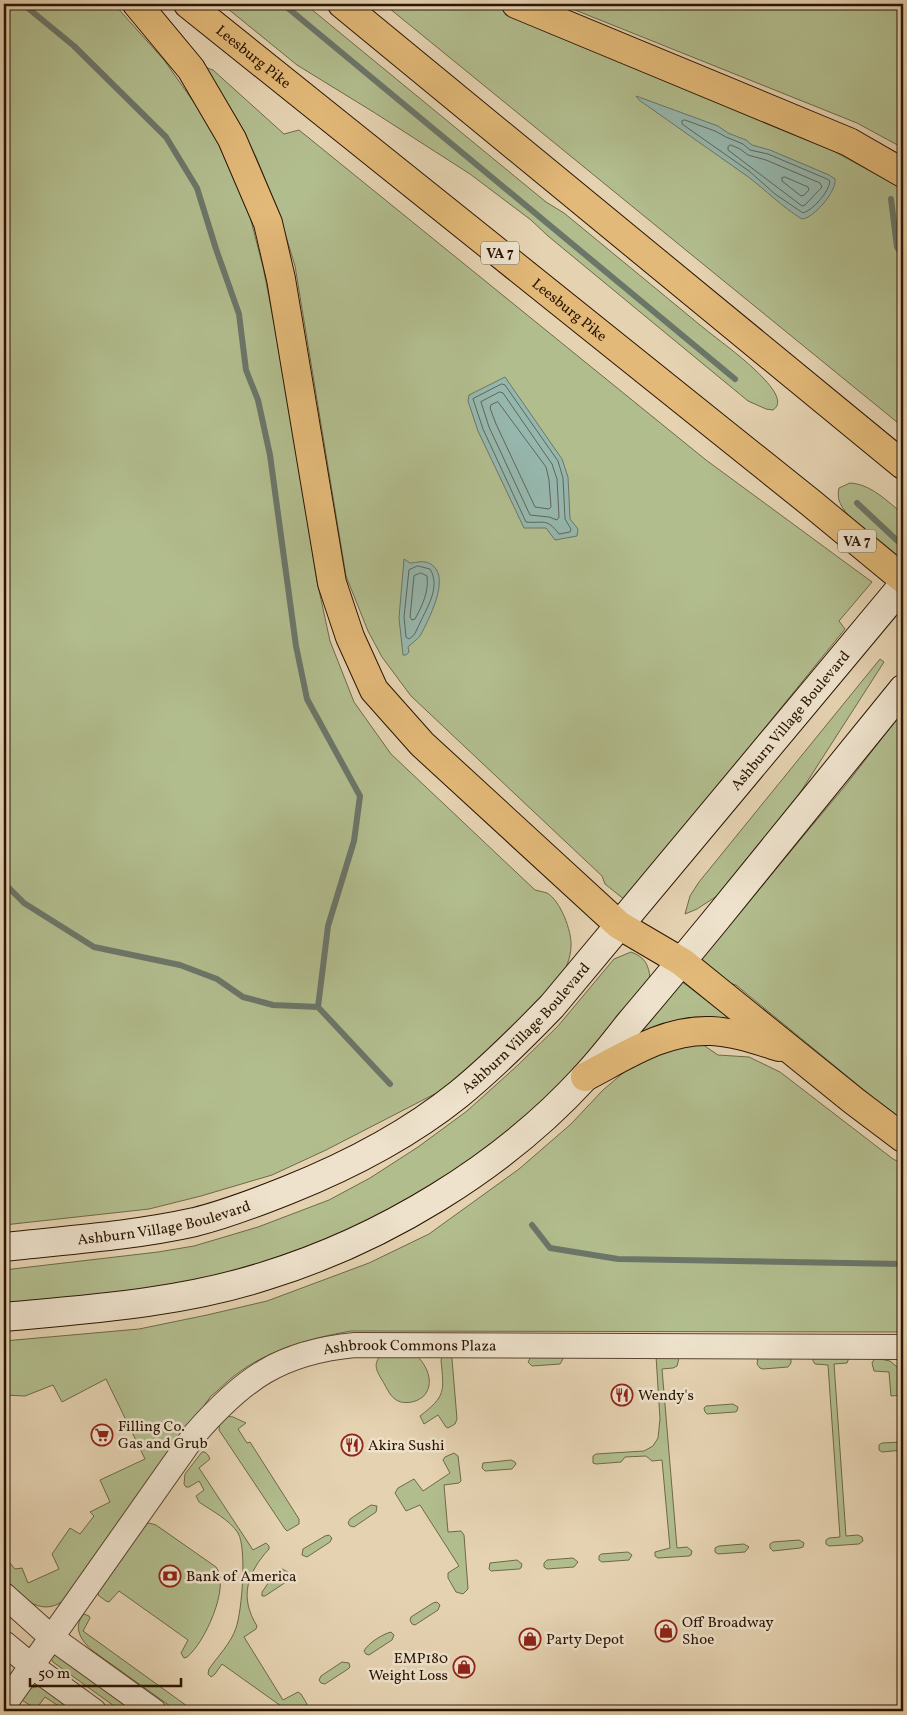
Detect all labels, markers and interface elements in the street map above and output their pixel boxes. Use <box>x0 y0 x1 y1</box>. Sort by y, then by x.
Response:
street label: Leesburg Pike <box>211 21 295 94</box>
road number: VA 7 <box>481 242 519 264</box>
street label: Leesburg Pike <box>527 274 611 348</box>
road number: VA 7 <box>838 530 876 552</box>
street label: Ashburn Village Boulevard <box>727 647 856 796</box>
street label: Ashburn Village Boulevard <box>458 959 596 1099</box>
street label: Ashburn Village Boulevard <box>76 1196 254 1251</box>
street label: Ashbrook Commons Plaza <box>321 1336 497 1361</box>
restaurant icon: Wendy's <box>610 1383 634 1407</box>
place label: Wendy's <box>638 1386 694 1407</box>
place label: Filling Co. Gas and Grub <box>118 1417 208 1455</box>
supermarket icon: Filling Co. Gas and Grub <box>90 1423 114 1447</box>
restaurant icon: Akira Sushi <box>340 1433 364 1457</box>
place label: Akira Sushi <box>368 1436 445 1457</box>
bank icon: Bank of America <box>158 1564 182 1588</box>
place label: Bank of America <box>186 1567 296 1588</box>
place label: Off Broadway Shoe <box>682 1613 774 1651</box>
shop icon: Off Broadway Shoe <box>654 1619 678 1643</box>
shop icon: Party Depot <box>518 1627 542 1651</box>
place label: Party Depot <box>546 1630 624 1651</box>
place label: EMP180 Weight Loss <box>368 1649 448 1687</box>
scale bar <box>30 1655 181 1687</box>
shop icon: EMP180 Weight Loss <box>452 1655 476 1679</box>
text: 50 m <box>38 1664 70 1685</box>

